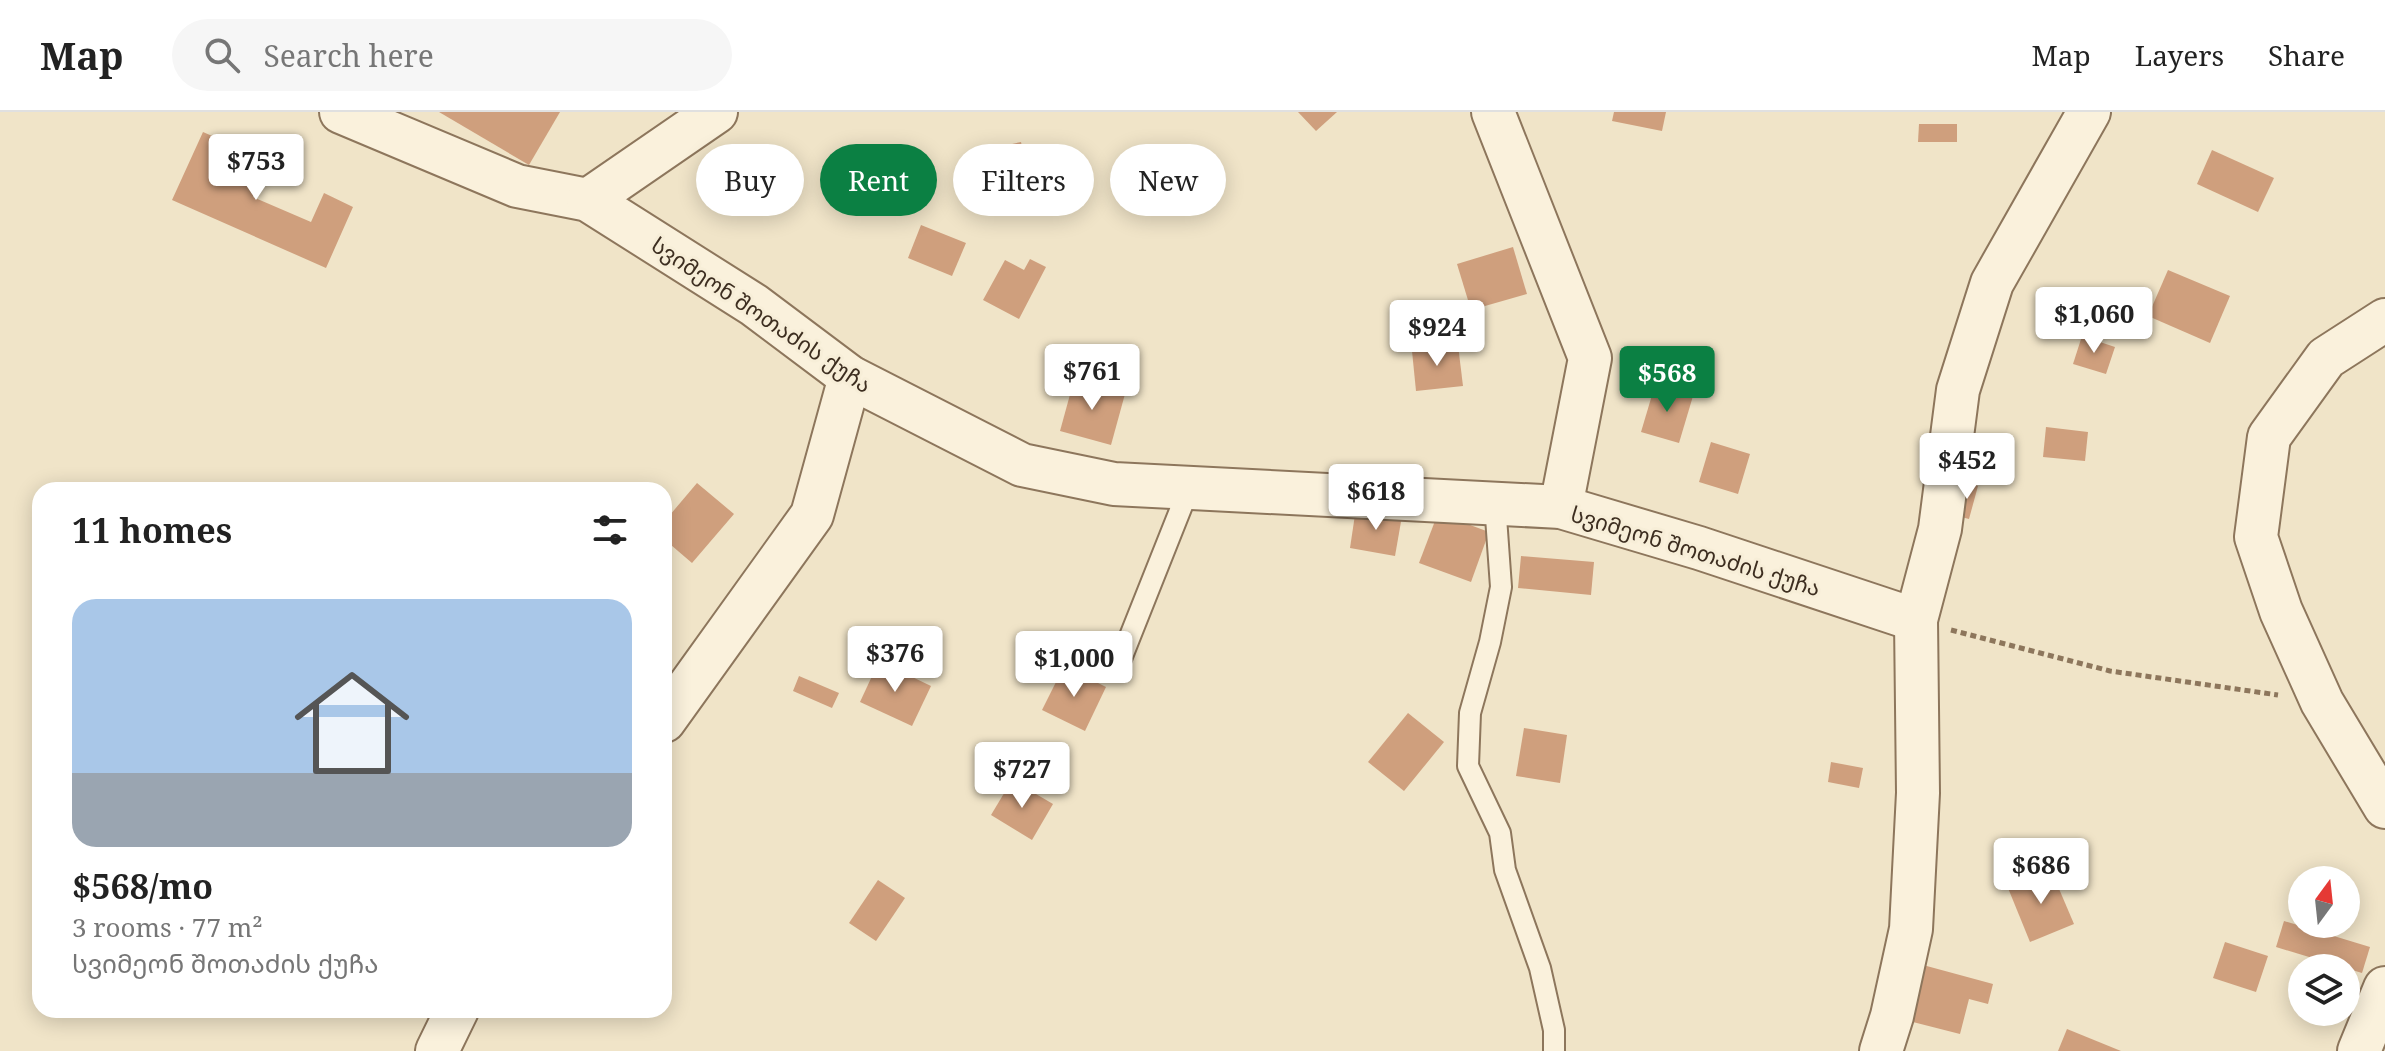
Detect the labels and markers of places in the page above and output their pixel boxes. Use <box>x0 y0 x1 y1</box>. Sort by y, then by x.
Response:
pin: $753 <box>209 134 303 202</box>
pin: $1,060 <box>2029 287 2159 355</box>
pin: $924 <box>1390 300 1484 368</box>
pin: $761 <box>1045 344 1139 412</box>
pin: $568 <box>1620 346 1714 414</box>
pin: $452 <box>1920 433 2014 501</box>
pin: $618 <box>1329 464 1423 532</box>
pin: $376 <box>848 626 942 694</box>
pin: $1,000 <box>1009 631 1139 699</box>
pin: $727 <box>975 742 1069 810</box>
pin: $686 <box>1994 838 2088 906</box>

